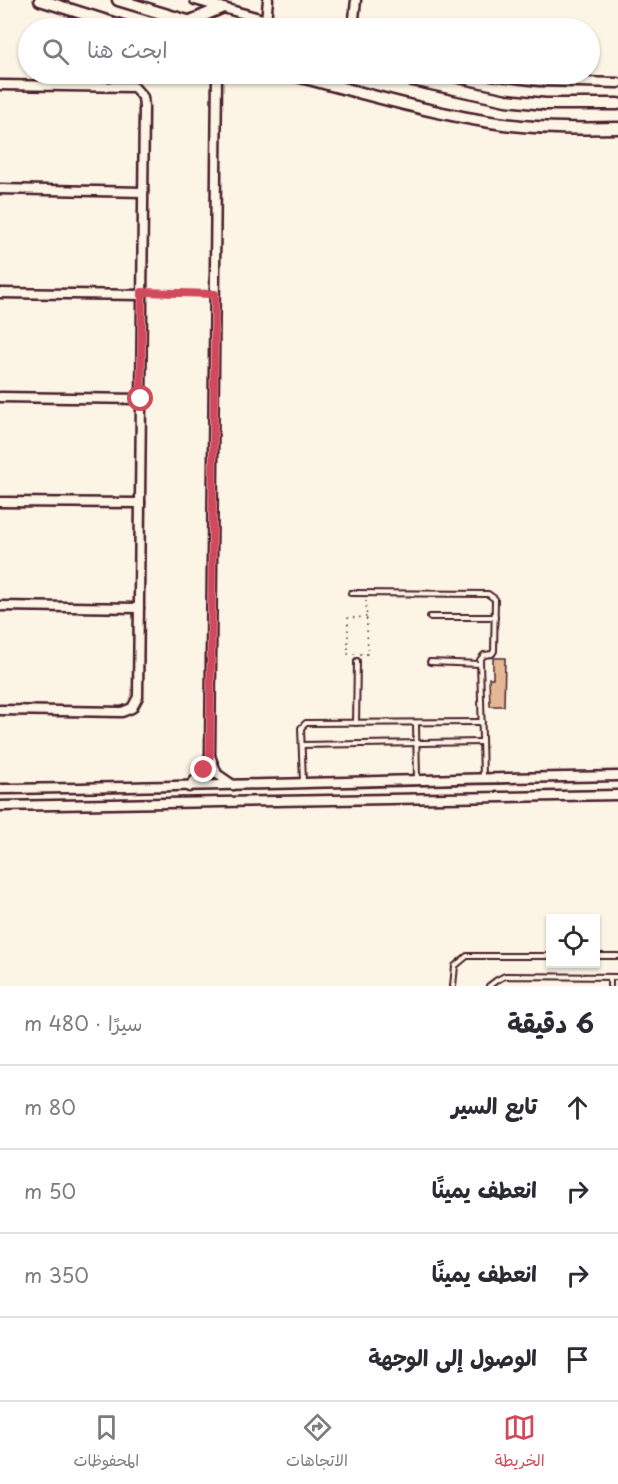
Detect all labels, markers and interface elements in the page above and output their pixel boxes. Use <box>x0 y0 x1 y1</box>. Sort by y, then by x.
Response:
search box <box>18 18 600 84</box>
text: ابحث هنا <box>87 32 168 65</box>
icon: search <box>39 35 72 68</box>
route start <box>127 385 153 411</box>
route end <box>190 756 216 782</box>
map controls <box>546 914 600 968</box>
button: locate <box>546 914 600 968</box>
text: 6 دقيقة <box>507 1003 594 1042</box>
text: سيرًا · 480 m <box>24 1008 142 1038</box>
text: تابع السير <box>452 1088 537 1121</box>
icon: ahead <box>561 1091 594 1124</box>
text: 80 m <box>24 1092 76 1122</box>
text: انعطف يمينًا <box>432 1172 537 1205</box>
icon: right <box>561 1175 594 1208</box>
text: 50 m <box>24 1176 76 1206</box>
text: انعطف يمينًا <box>432 1256 537 1289</box>
icon: right <box>561 1259 594 1292</box>
text: 350 m <box>24 1260 89 1290</box>
text: الوصول إلى الوجهة <box>368 1340 537 1373</box>
icon: arrive <box>561 1343 594 1376</box>
tab: المحفوظات <box>73 1411 139 1475</box>
tab: الاتجاهات <box>286 1411 348 1475</box>
tab: الخريطة <box>495 1411 545 1475</box>

